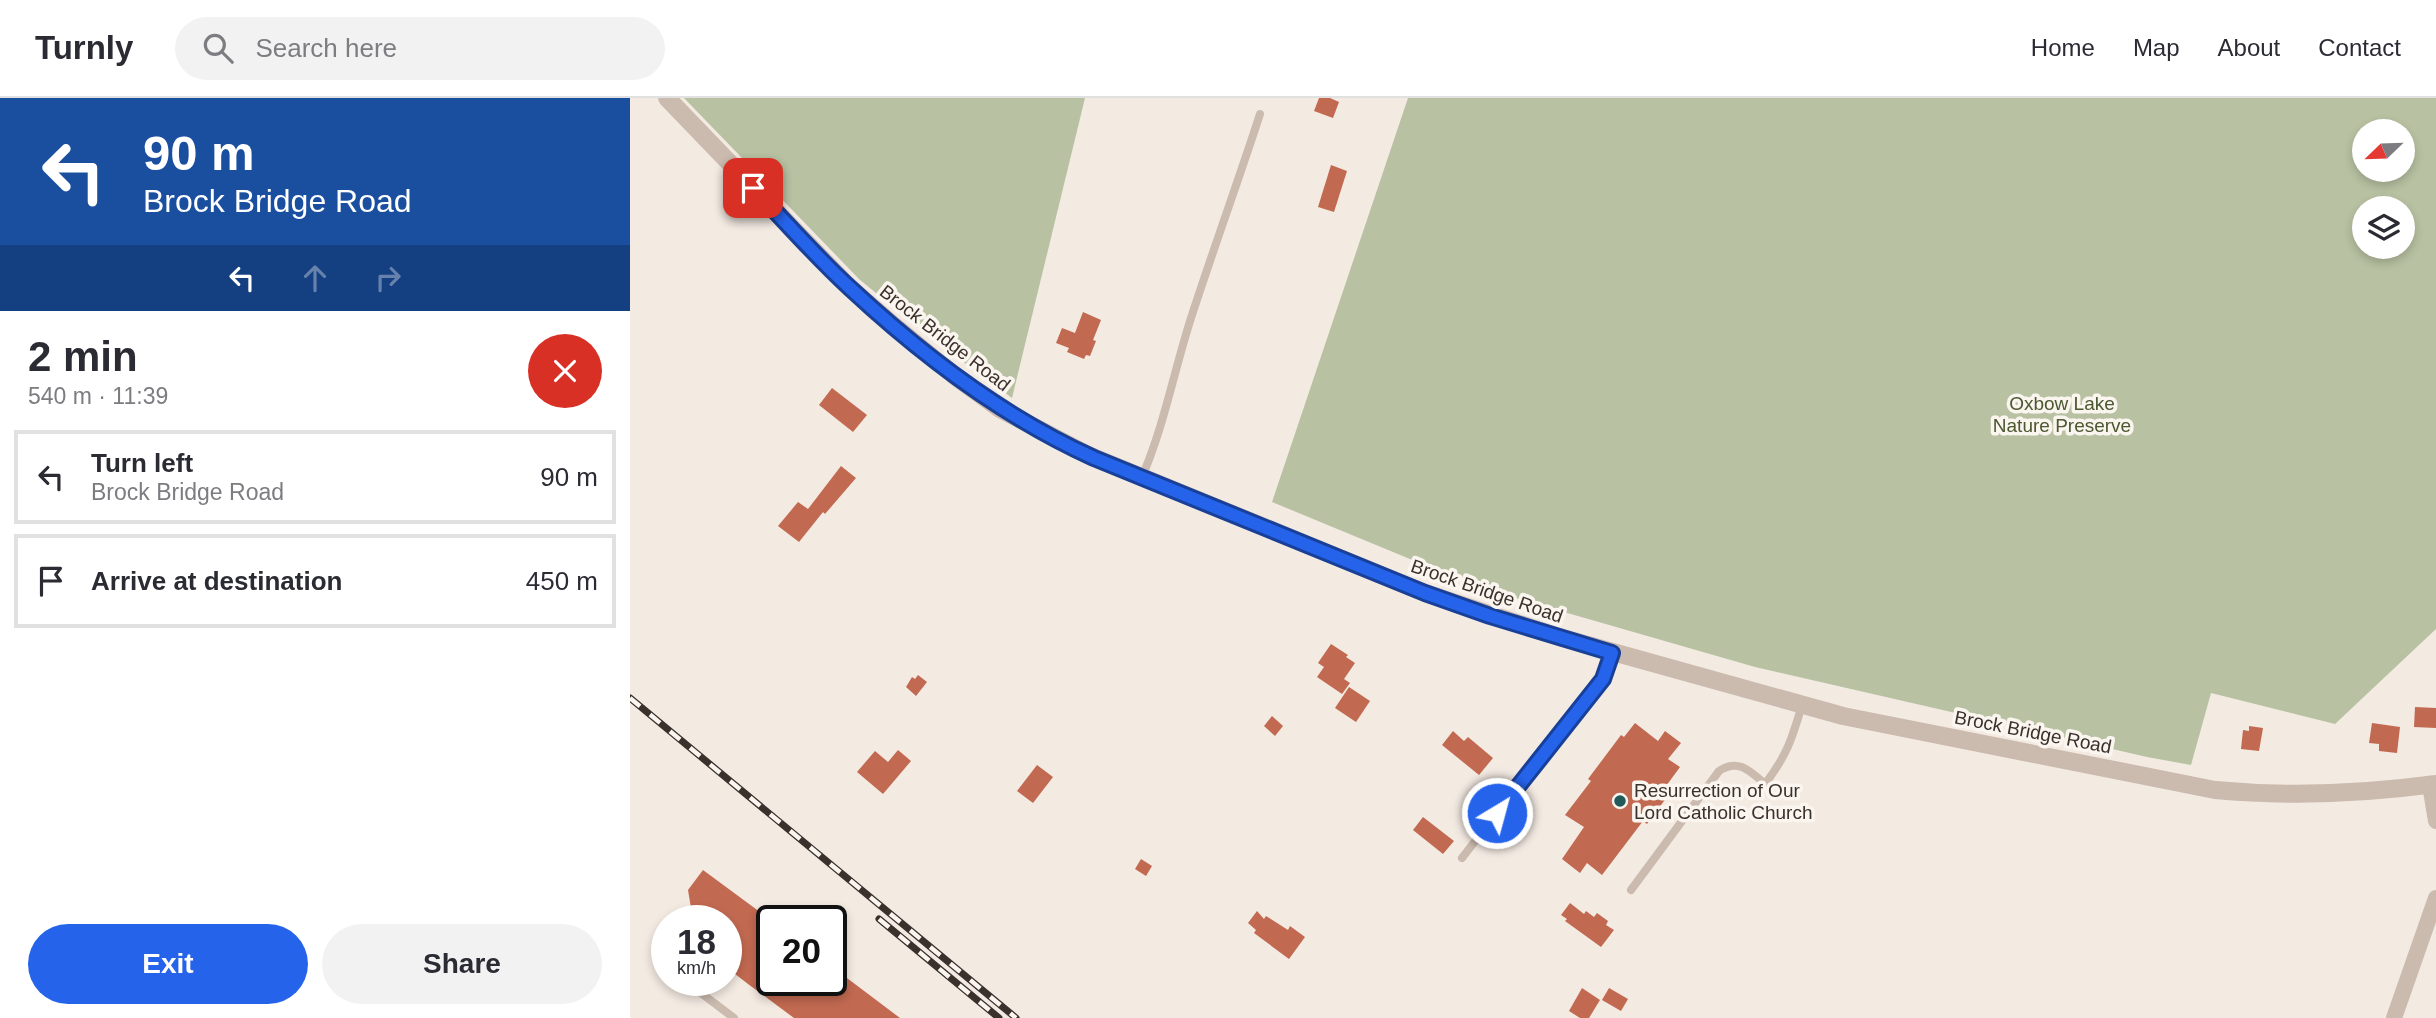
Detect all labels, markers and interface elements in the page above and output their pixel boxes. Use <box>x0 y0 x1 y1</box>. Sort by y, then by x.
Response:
search box <box>175 17 665 80</box>
text: Turnly <box>35 29 133 66</box>
icon: search <box>199 29 237 67</box>
text: Search here <box>255 33 397 63</box>
text: Home <box>2031 34 2095 61</box>
text: Map <box>2133 34 2180 61</box>
text: About <box>2218 34 2280 61</box>
text: Contact <box>2318 34 2401 61</box>
north arrow <box>2352 119 2415 182</box>
map controls <box>2352 119 2415 259</box>
icon: left <box>28 126 119 217</box>
text: 90 m <box>143 126 255 180</box>
pin <box>723 158 783 218</box>
icon: arrive <box>734 169 772 207</box>
text: Brock Bridge Road <box>143 183 412 219</box>
button: layers <box>2352 196 2415 259</box>
icon: left <box>223 259 261 297</box>
icon: ahead <box>296 259 334 297</box>
icon: right <box>369 259 407 297</box>
street label: Brock Bridge Road <box>876 281 1014 395</box>
text: 2 min <box>28 333 138 380</box>
button: close <box>528 334 602 408</box>
text: 540 m · 11:39 <box>28 383 168 409</box>
park label: Oxbow Lake Nature Preserve <box>1993 393 2131 436</box>
text: Turn left <box>91 448 193 478</box>
icon: left <box>32 458 70 496</box>
text: 90 m <box>540 462 598 492</box>
text: Brock Bridge Road <box>91 479 284 505</box>
street label: Brock Bridge Road <box>1408 555 1566 627</box>
icon: arrive <box>32 562 70 600</box>
text: Arrive at destination <box>91 566 342 596</box>
text: 450 m <box>526 566 598 596</box>
street label: Brock Bridge Road <box>1953 706 2113 758</box>
position arrow <box>1460 776 1534 850</box>
place label: Resurrection of Our Lord Catholic Church <box>1634 780 1812 823</box>
marker: Resurrection of Our Lord Catholic Church <box>1612 793 1628 809</box>
speed limit sign: 20 <box>756 905 847 996</box>
text: 18 <box>677 922 716 961</box>
button: Exit <box>28 924 308 1004</box>
button: Share <box>322 924 602 1004</box>
text: km/h <box>677 958 716 978</box>

